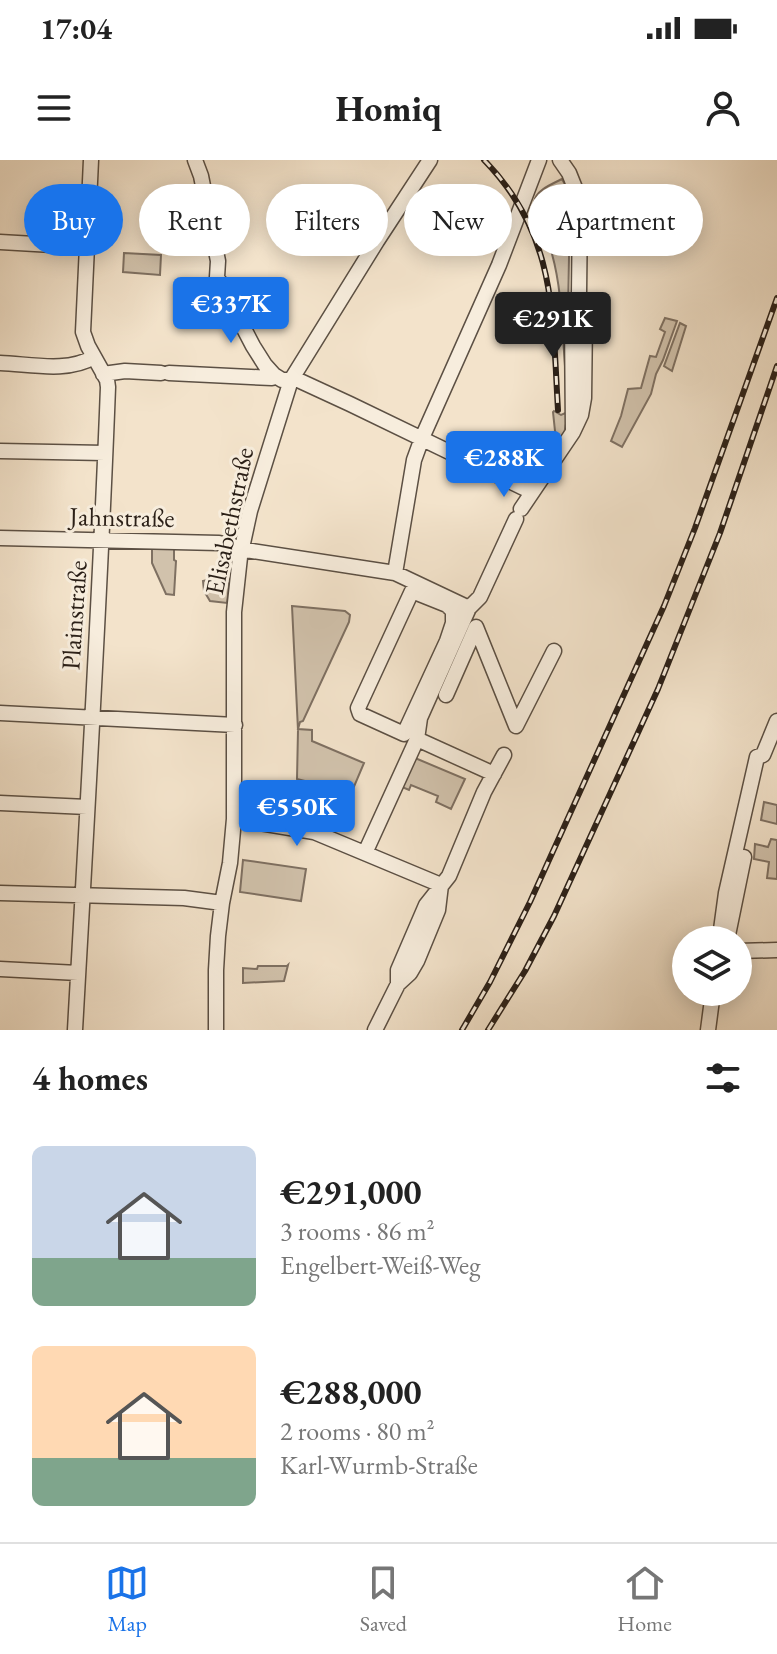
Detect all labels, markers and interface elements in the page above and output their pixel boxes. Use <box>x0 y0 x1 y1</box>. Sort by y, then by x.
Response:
text: 17:04 <box>40 9 112 48</box>
text: Homiq <box>336 85 441 132</box>
icon: menu <box>32 86 76 130</box>
icon: person <box>701 86 745 130</box>
chip: Buy <box>24 184 123 256</box>
chip: Rent <box>139 184 250 256</box>
chip: Filters <box>266 184 388 256</box>
chip: New <box>404 184 512 256</box>
chip: Apartment <box>528 184 703 256</box>
pin: €337K <box>175 277 287 345</box>
text: €337K <box>191 286 271 320</box>
pin: €291K <box>497 292 609 360</box>
text: €291K <box>513 301 593 335</box>
pin: €288K <box>448 431 560 499</box>
text: €288K <box>464 440 544 474</box>
street label: Elisabethstraße <box>197 444 261 598</box>
street label: Jahnstraße <box>67 499 175 535</box>
street label: Plainstraße <box>53 559 95 671</box>
pin: €550K <box>241 780 353 848</box>
text: €550K <box>257 789 337 823</box>
map controls <box>672 926 752 1006</box>
button: layers <box>672 926 752 1006</box>
text: 4 homes <box>32 1056 148 1100</box>
icon: filters <box>701 1056 745 1100</box>
text: €291,000 <box>280 1170 421 1214</box>
icon: home <box>96 1178 192 1274</box>
text: 3 rooms · 86 m² <box>280 1214 435 1248</box>
text: Engelbert-Weiß-Weg <box>280 1248 481 1282</box>
text: €288,000 <box>280 1370 421 1414</box>
icon: home <box>96 1378 192 1474</box>
text: 2 rooms · 80 m² <box>280 1414 435 1448</box>
text: Karl-Wurmb-Straße <box>280 1448 478 1482</box>
tab: Map <box>105 1561 149 1638</box>
tab: Saved <box>360 1561 407 1638</box>
tab: Home <box>617 1561 672 1638</box>

